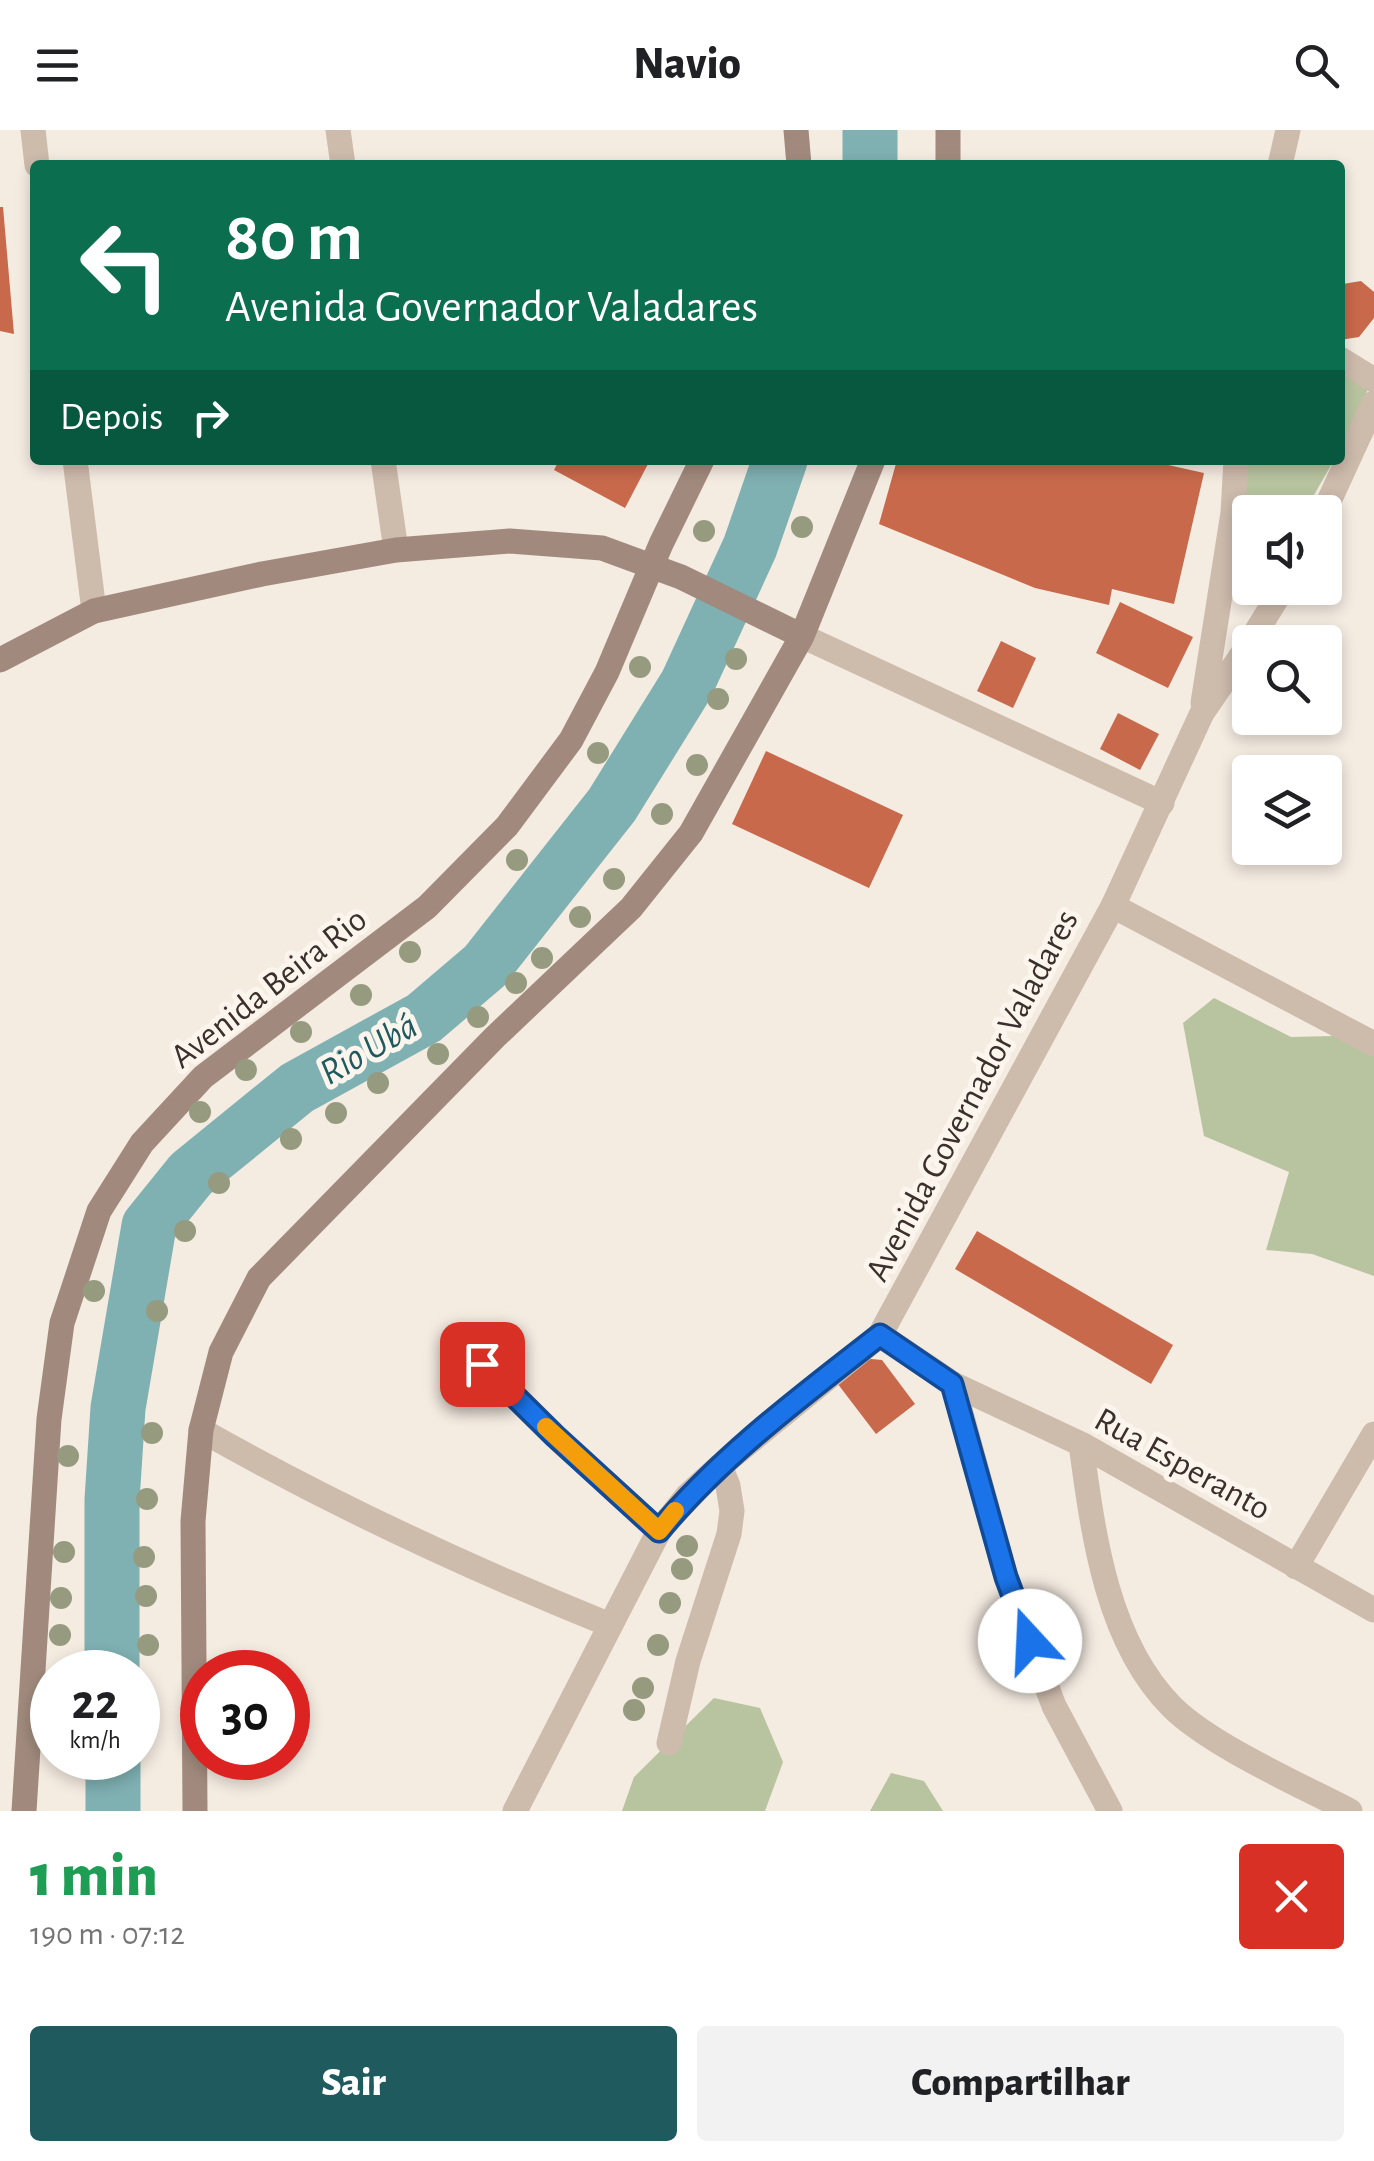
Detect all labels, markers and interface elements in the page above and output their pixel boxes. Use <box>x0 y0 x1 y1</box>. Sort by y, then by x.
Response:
icon: menu <box>30 38 85 93</box>
icon: search <box>1289 38 1344 93</box>
text: Navio <box>633 42 741 87</box>
icon: left <box>60 200 190 330</box>
text: 80 m <box>225 203 363 273</box>
text: Avenida Governador Valadares <box>225 285 758 330</box>
icon: right <box>183 390 238 445</box>
text: Depois <box>60 399 163 437</box>
map controls <box>1232 495 1342 865</box>
button: sound <box>1232 495 1342 605</box>
button: search <box>1232 625 1342 735</box>
button: layers <box>1232 755 1342 865</box>
street label: Avenida Beira Rio <box>165 901 373 1075</box>
street label: Avenida Governador Valadares <box>860 904 1085 1287</box>
water label: Rio Ubá <box>314 1007 424 1093</box>
pin <box>440 1322 525 1407</box>
icon: arrive <box>455 1337 510 1392</box>
street label: Rua Esperanto <box>1089 1402 1276 1527</box>
position arrow <box>978 1589 1082 1693</box>
speed limit sign: 30 <box>180 1650 310 1780</box>
text: 22 <box>71 1678 119 1728</box>
text: km/h <box>69 1728 121 1753</box>
button: close <box>1239 1844 1344 1949</box>
text: 1 min <box>30 1847 158 1907</box>
text: 190 m · 07:12 <box>30 1918 185 1950</box>
button: Sair <box>30 2026 677 2141</box>
button: Compartilhar <box>697 2026 1344 2141</box>

